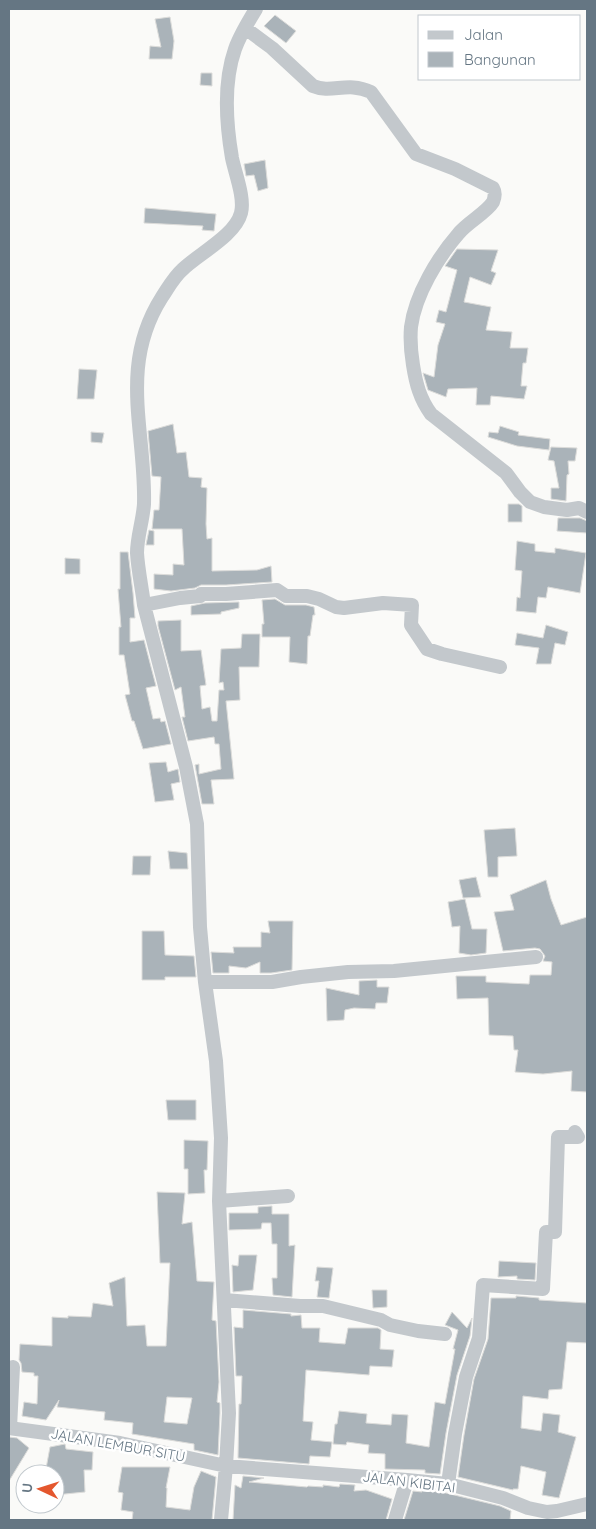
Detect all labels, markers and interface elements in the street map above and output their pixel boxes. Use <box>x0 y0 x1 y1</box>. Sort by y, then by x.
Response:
legend <box>418 15 581 80</box>
text: Jalan <box>464 25 503 44</box>
text: Bangunan <box>464 50 536 69</box>
street label: JALAN LEMBUR SITU <box>49 1424 187 1466</box>
north arrow <box>15 1464 65 1514</box>
street label: JALAN KIBITAI <box>362 1467 456 1497</box>
text: U <box>18 1483 36 1494</box>

